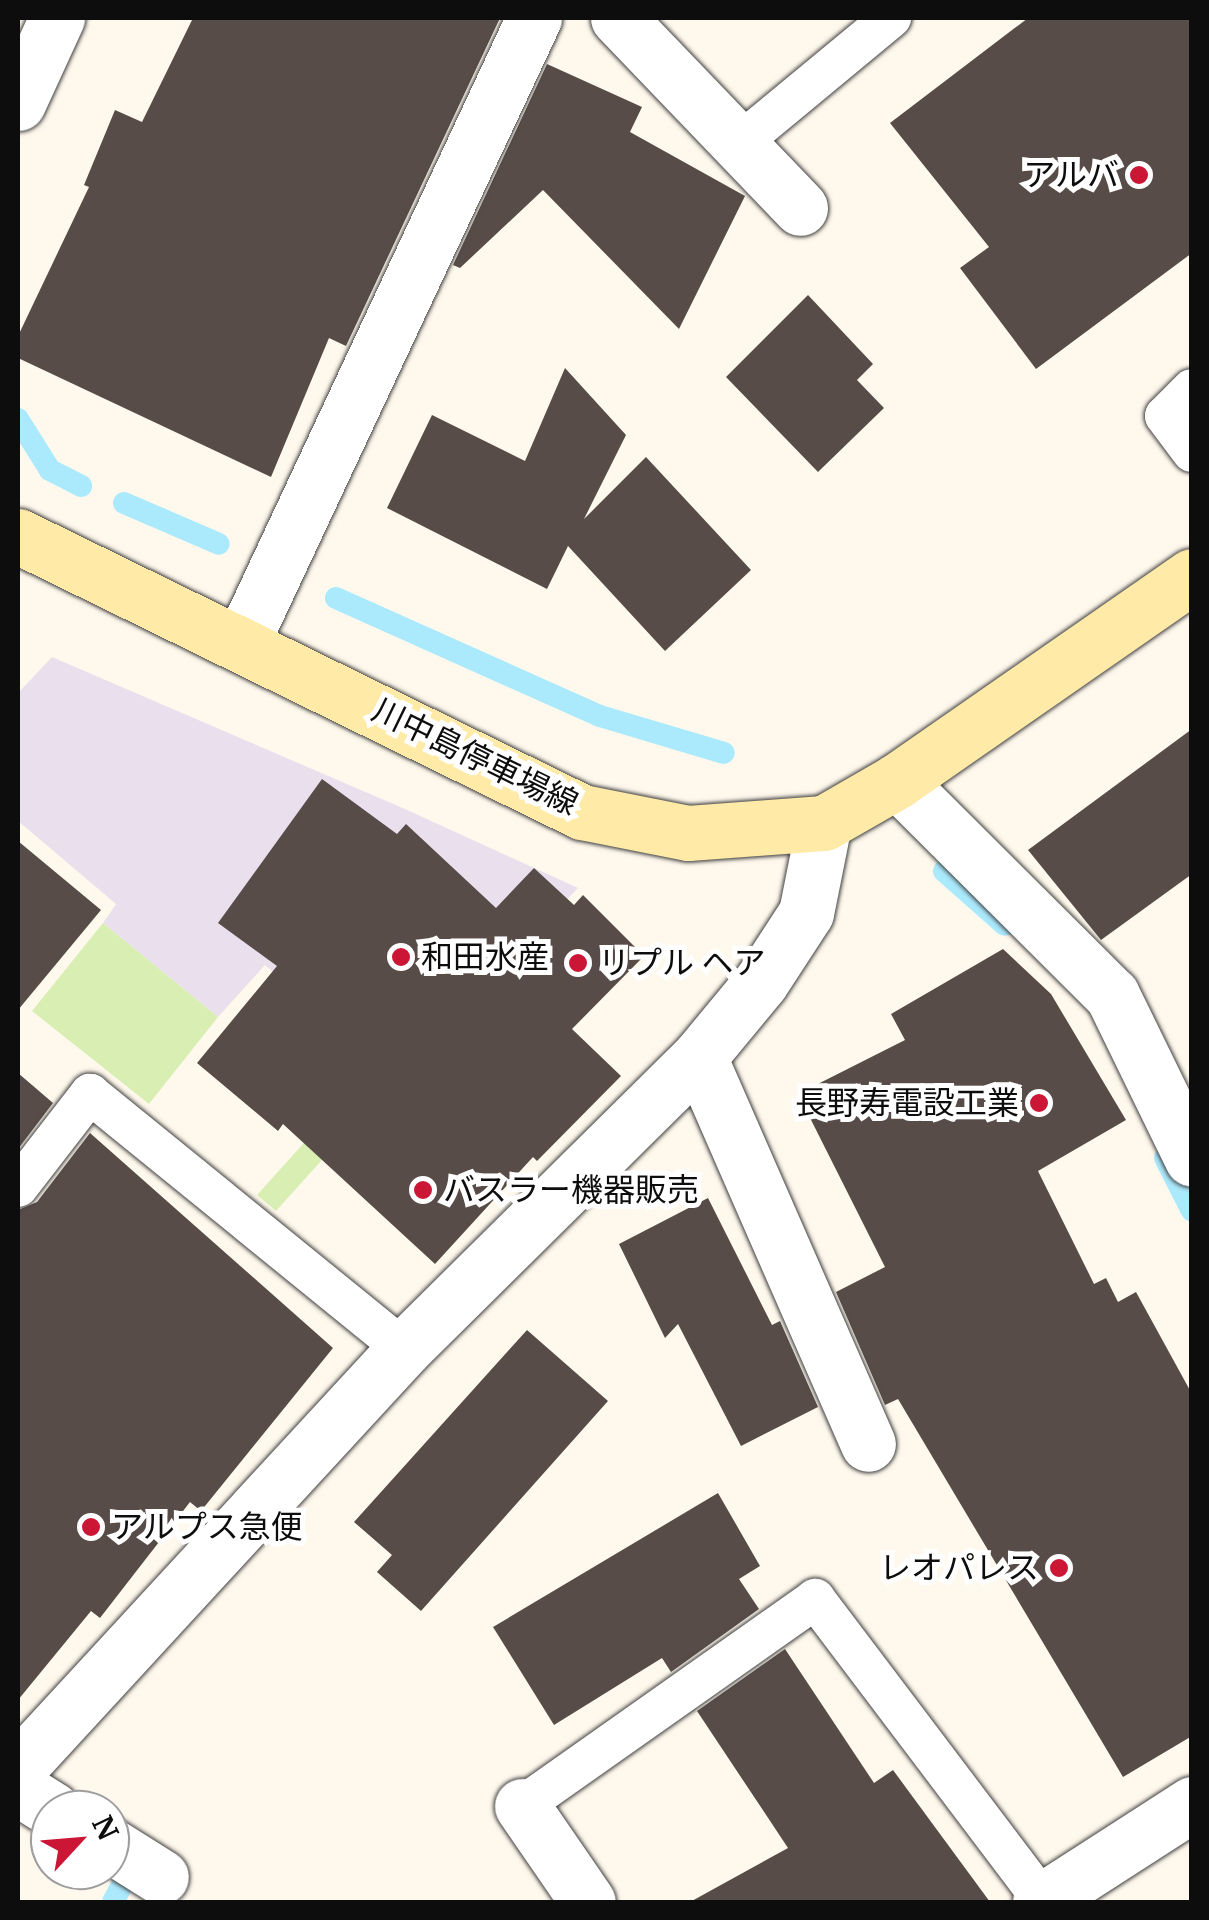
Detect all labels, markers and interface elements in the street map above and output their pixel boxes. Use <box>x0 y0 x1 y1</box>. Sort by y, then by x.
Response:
place label: アルバ <box>1023 156 1119 194</box>
marker: アルバ <box>1128 164 1150 186</box>
street label: 川中島停車場線 <box>366 691 584 823</box>
place label: 和田水産 <box>421 938 549 976</box>
place label: リプル ヘア <box>598 944 766 982</box>
marker: 和田水産 <box>390 946 412 968</box>
marker: リプル ヘア <box>567 952 589 974</box>
place label: 長野寿電設工業 <box>795 1084 1019 1122</box>
marker: 長野寿電設工業 <box>1028 1092 1050 1114</box>
place label: バスラー機器販売 <box>443 1171 699 1209</box>
marker: バスラー機器販売 <box>412 1179 434 1201</box>
place label: アルプス急便 <box>111 1508 303 1546</box>
marker: アルプス急便 <box>80 1516 102 1538</box>
place label: レオパレス <box>879 1549 1039 1587</box>
marker: レオパレス <box>1048 1557 1070 1579</box>
north arrow <box>30 1790 130 1890</box>
text: N <box>84 1810 126 1846</box>

